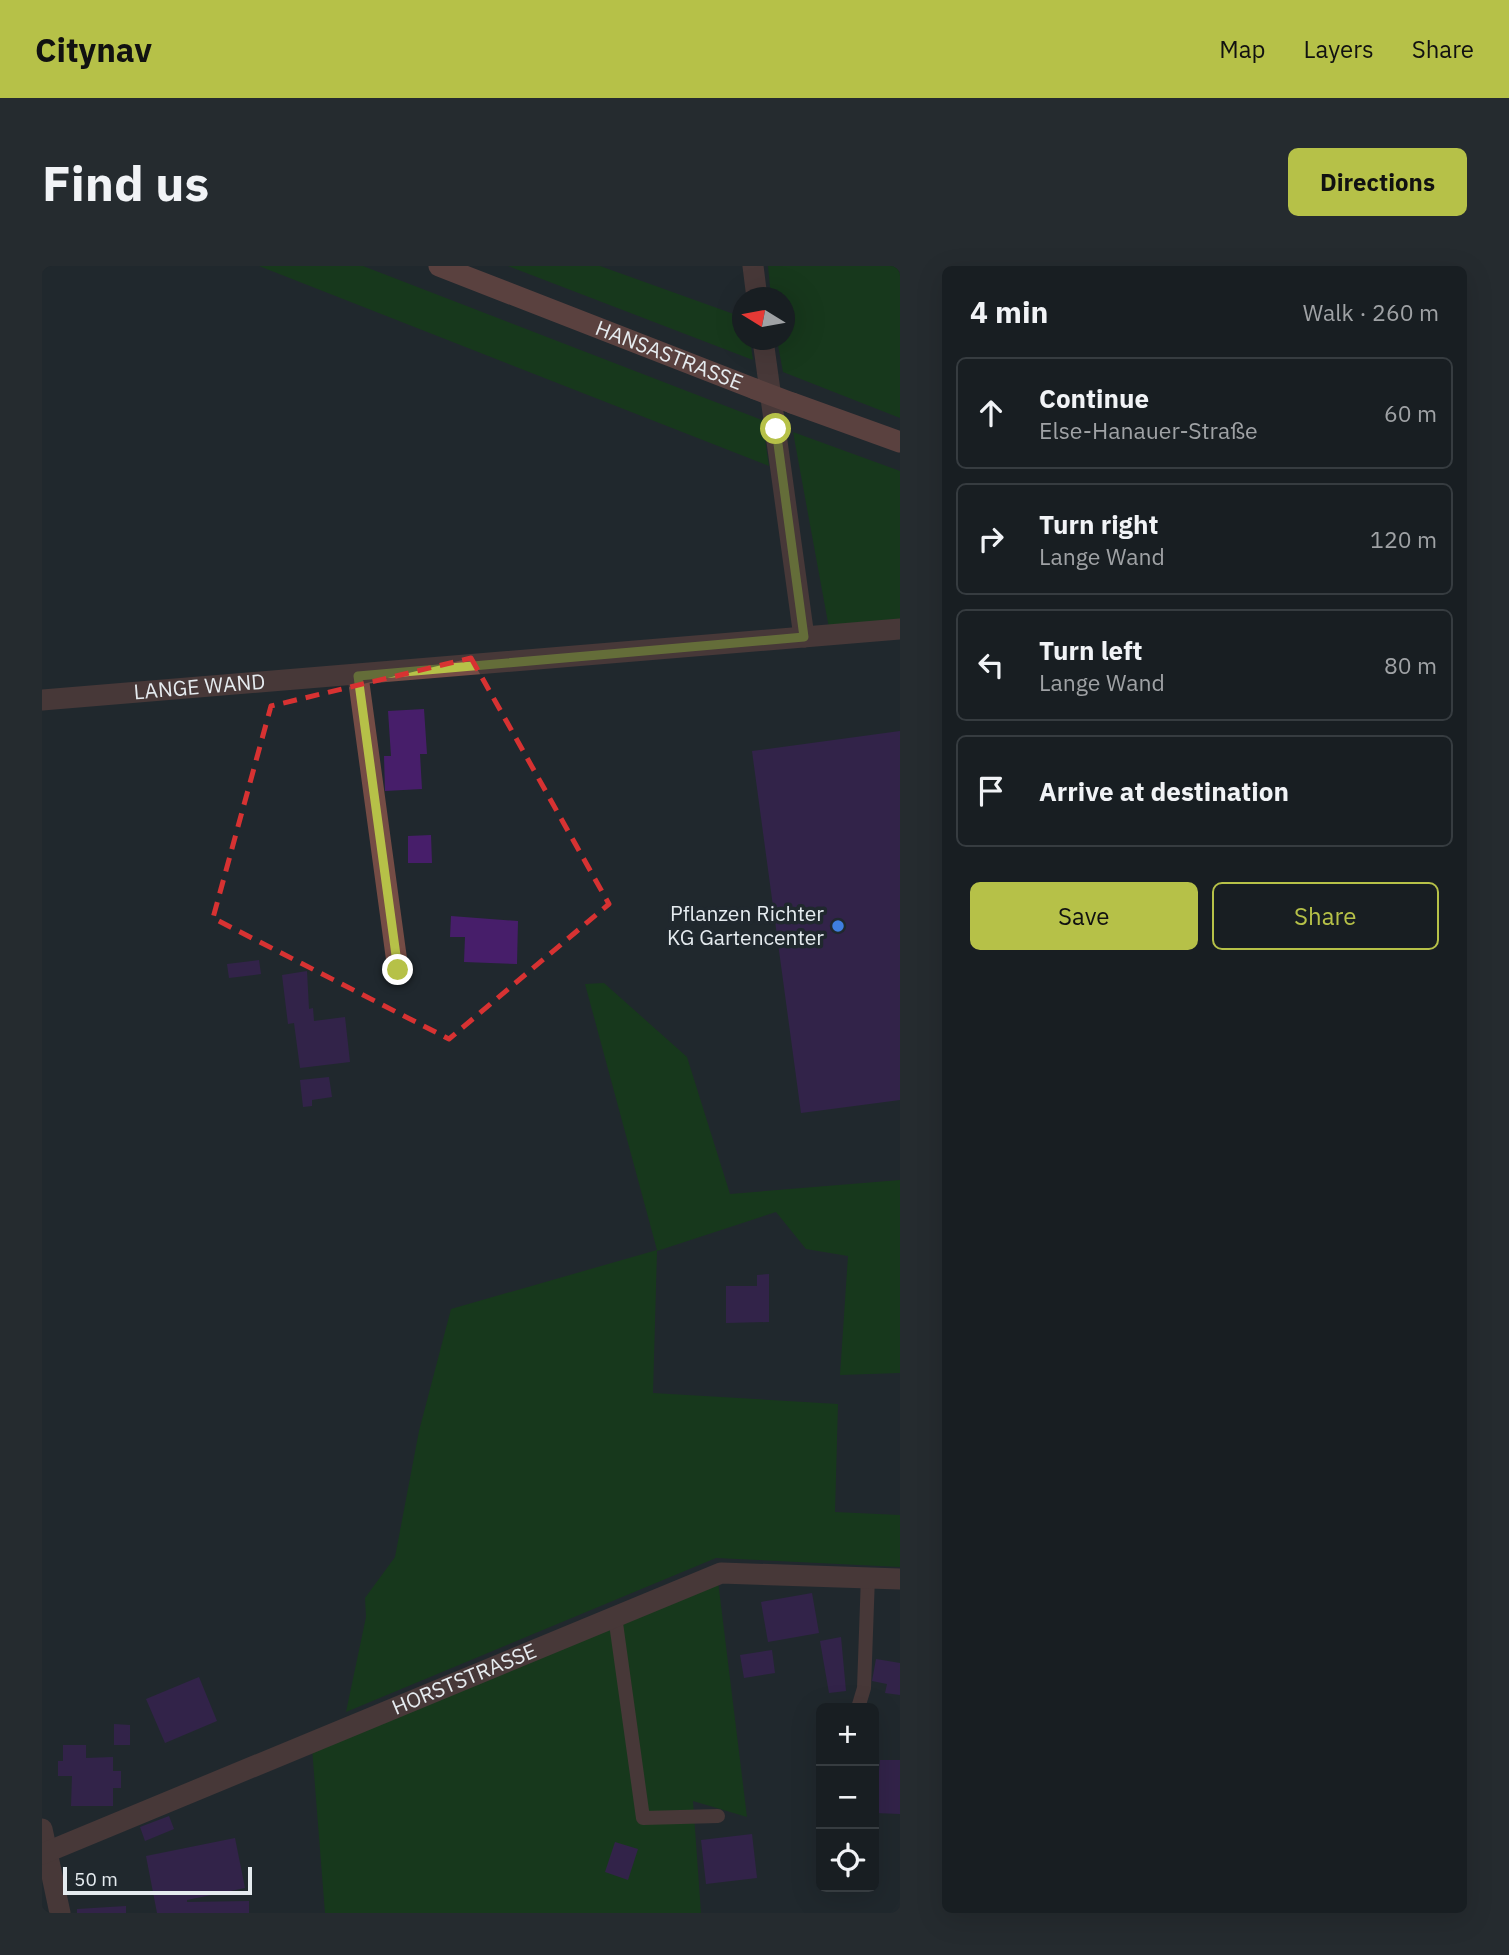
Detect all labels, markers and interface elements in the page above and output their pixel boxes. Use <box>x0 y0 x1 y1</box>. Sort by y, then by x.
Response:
text: Citynav <box>35 28 152 71</box>
text: Map <box>1219 33 1266 65</box>
text: Layers <box>1304 33 1374 65</box>
text: Share <box>1412 33 1474 65</box>
button: Directions <box>1288 148 1467 216</box>
text: Find us <box>42 151 209 214</box>
north arrow <box>732 287 795 350</box>
text: 4 min <box>970 292 1048 331</box>
text: Walk · 260 m <box>1303 297 1439 327</box>
street label: HANSASTRASSE <box>592 313 747 396</box>
text: Continue <box>1039 381 1149 415</box>
icon: ahead <box>972 394 1010 432</box>
text: 60 m <box>1384 398 1437 428</box>
route start <box>760 413 791 444</box>
text: Else-Hanauer-Straße <box>1039 415 1258 445</box>
text: Turn right <box>1039 507 1158 541</box>
icon: right <box>972 520 1010 558</box>
text: 120 m <box>1370 524 1437 554</box>
text: Lange Wand <box>1039 541 1165 571</box>
text: Turn left <box>1039 633 1142 667</box>
icon: left <box>972 646 1010 684</box>
text: 80 m <box>1384 650 1437 680</box>
street label: LANGE WAND <box>132 667 266 705</box>
text: Lange Wand <box>1039 667 1165 697</box>
icon: arrive <box>972 772 1010 810</box>
text: Arrive at destination <box>1039 774 1289 808</box>
button: Save <box>970 882 1198 950</box>
button: Share <box>1212 882 1439 950</box>
place label: Pflanzen Richter KG Gartencenter <box>667 899 824 951</box>
marker: Pflanzen Richter KG Gartencenter <box>830 918 846 934</box>
route end <box>382 954 413 985</box>
street label: HORSTSTRASSE <box>387 1636 540 1721</box>
map controls <box>816 1703 879 1892</box>
button: + <box>816 1703 879 1766</box>
button: − <box>816 1766 879 1829</box>
button: locate <box>816 1829 879 1892</box>
scale bar <box>63 1864 252 1896</box>
text: 50 m <box>74 1867 118 1891</box>

